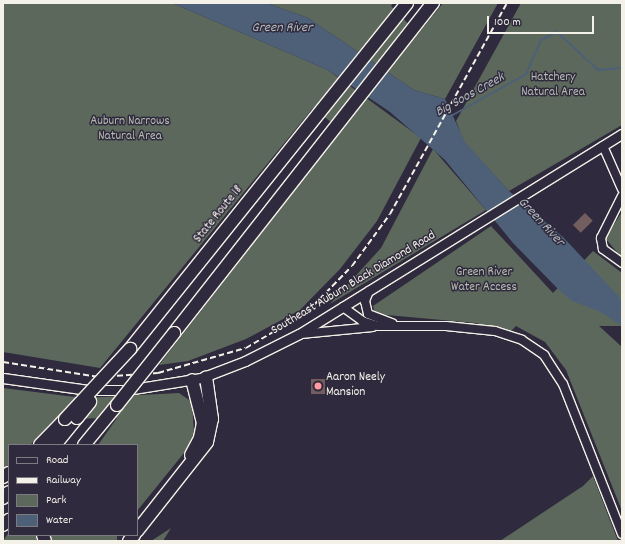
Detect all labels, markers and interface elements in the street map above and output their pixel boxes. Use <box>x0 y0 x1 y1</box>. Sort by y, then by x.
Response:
scale bar <box>489 8 596 34</box>
text: 100 m <box>494 14 521 31</box>
water label: Green River <box>252 20 312 36</box>
water label: Big Soos Creek <box>432 69 508 121</box>
park label: Hatchery Natural Area <box>521 71 585 102</box>
park label: Auburn Narrows Natural Area <box>90 115 170 146</box>
street label: State Route 18 <box>191 183 247 247</box>
water label: Green River <box>514 194 568 250</box>
street label: Southeast Auburn Black Diamond Road <box>269 229 439 339</box>
park label: Green River Water Access <box>451 266 517 297</box>
place label: Aaron Neely Mansion <box>326 371 385 402</box>
marker: Aaron Neely Mansion <box>313 381 323 391</box>
legend <box>8 444 138 536</box>
text: Road <box>46 452 68 469</box>
text: Railway <box>46 472 81 489</box>
text: Park <box>46 492 66 509</box>
text: Water <box>46 512 73 529</box>

